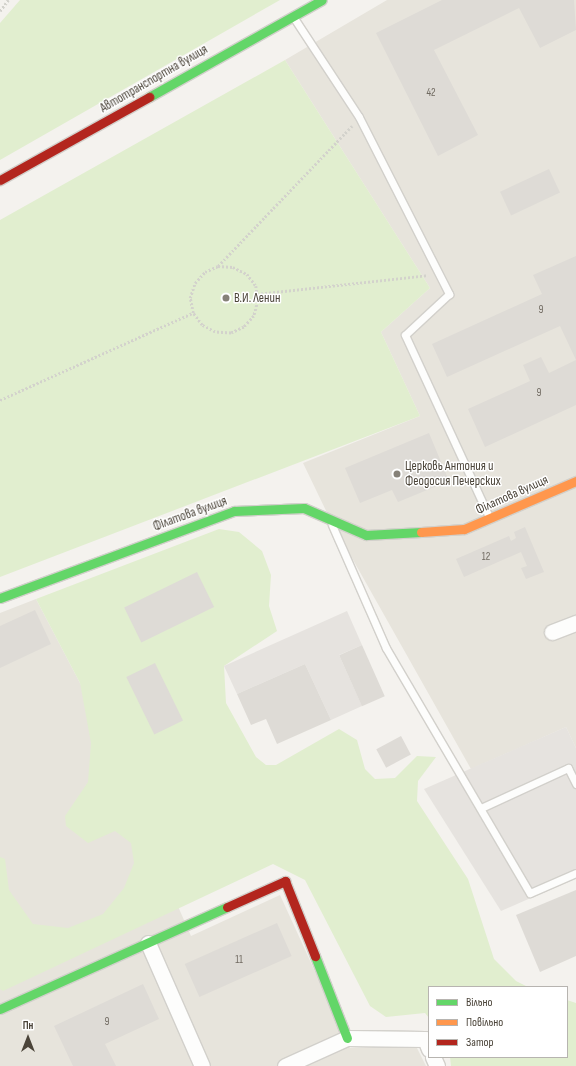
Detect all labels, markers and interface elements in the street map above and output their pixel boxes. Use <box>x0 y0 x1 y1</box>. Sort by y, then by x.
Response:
street label: Автотранспортна вулиця <box>97 42 211 116</box>
house number: 42 <box>426 86 436 100</box>
place label: В.И. Ленин <box>234 290 280 306</box>
marker: В.И. Ленин <box>221 293 231 303</box>
house number: 9 <box>539 303 543 317</box>
house number: 9 <box>537 386 541 400</box>
place label: Церковь Антония и Феодосия Печерских <box>405 459 501 490</box>
marker: Церковь Антония и Феодосия Печерских <box>392 469 402 479</box>
street label: Філатова вулиця <box>473 472 551 518</box>
street label: Філатова вулиця <box>151 493 229 535</box>
house number: 12 <box>482 550 490 564</box>
house number: 11 <box>235 953 243 967</box>
legend <box>428 986 568 1058</box>
text: Вільно <box>466 995 492 1010</box>
house number: 9 <box>105 1015 109 1029</box>
text: Повільно <box>466 1015 503 1030</box>
north arrow <box>8 1018 48 1058</box>
text: Пн <box>23 1019 33 1032</box>
text: Затор <box>466 1035 494 1050</box>

